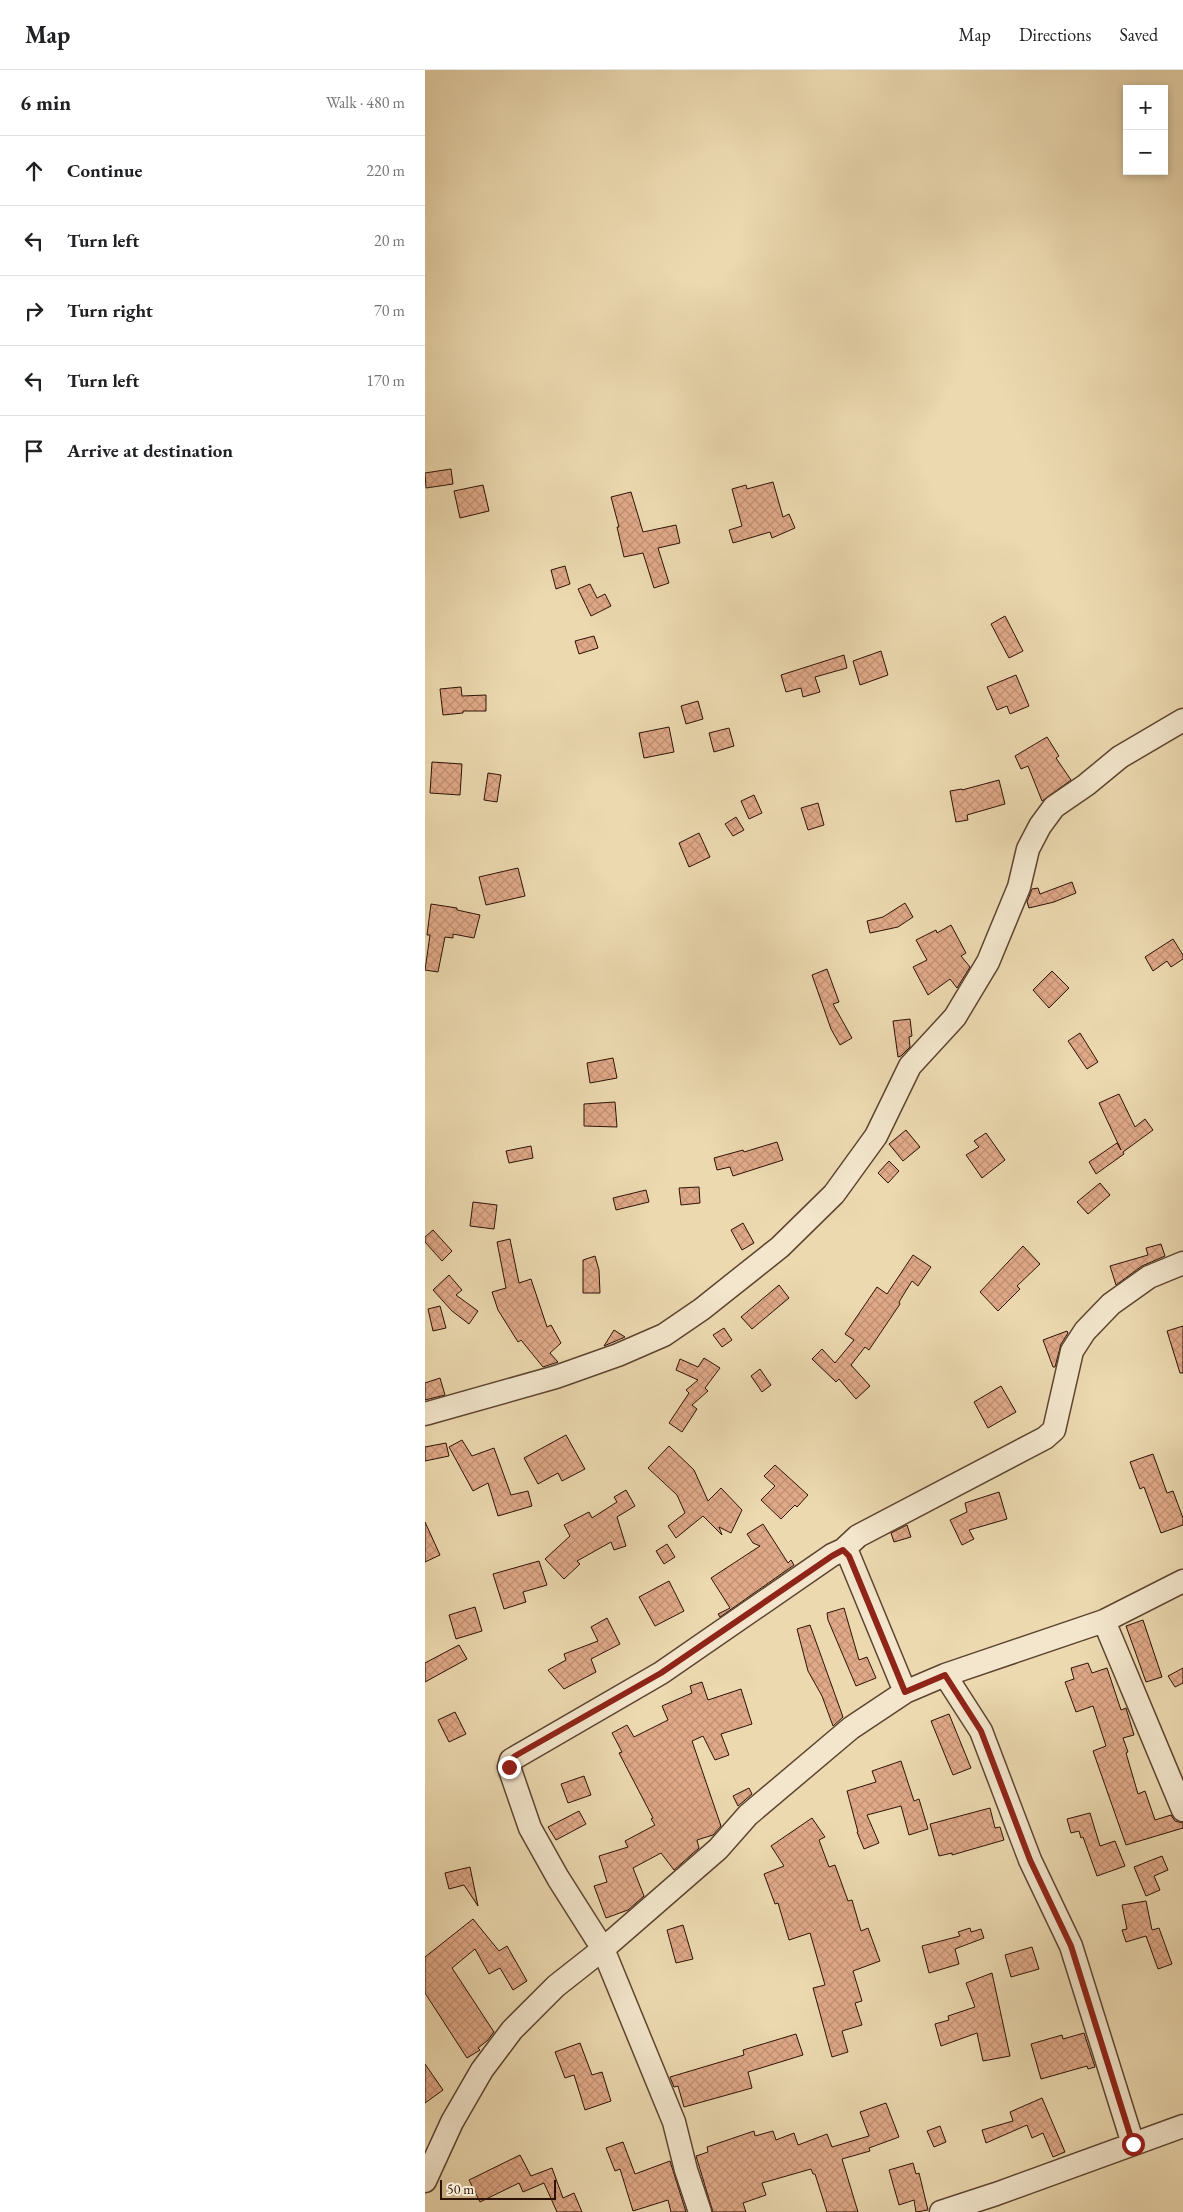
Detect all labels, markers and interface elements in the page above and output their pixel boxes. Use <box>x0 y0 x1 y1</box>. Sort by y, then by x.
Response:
text: Map <box>25 19 70 50</box>
text: Map <box>959 23 991 46</box>
text: Directions <box>1019 23 1091 46</box>
text: Saved <box>1119 23 1158 46</box>
map controls <box>1123 85 1168 175</box>
button: + <box>1123 85 1168 130</box>
text: 6 min <box>20 89 71 116</box>
text: Walk · 480 m <box>326 92 405 113</box>
button: − <box>1123 130 1168 175</box>
icon: ahead <box>20 157 48 185</box>
text: Continue <box>67 158 142 183</box>
text: 220 m <box>366 160 405 181</box>
icon: left <box>20 227 48 255</box>
text: Turn left <box>67 228 139 253</box>
text: 20 m <box>374 230 405 251</box>
icon: right <box>20 297 48 325</box>
text: Turn right <box>67 298 153 323</box>
text: 70 m <box>374 300 405 321</box>
icon: left <box>20 367 48 395</box>
text: Turn left <box>67 368 139 393</box>
text: 170 m <box>366 370 405 391</box>
icon: arrive <box>20 437 48 465</box>
text: Arrive at destination <box>67 438 233 463</box>
route end <box>498 1756 521 1779</box>
route start <box>1122 2133 1145 2156</box>
scale bar <box>440 2177 556 2200</box>
text: 50 m <box>447 2180 474 2198</box>

